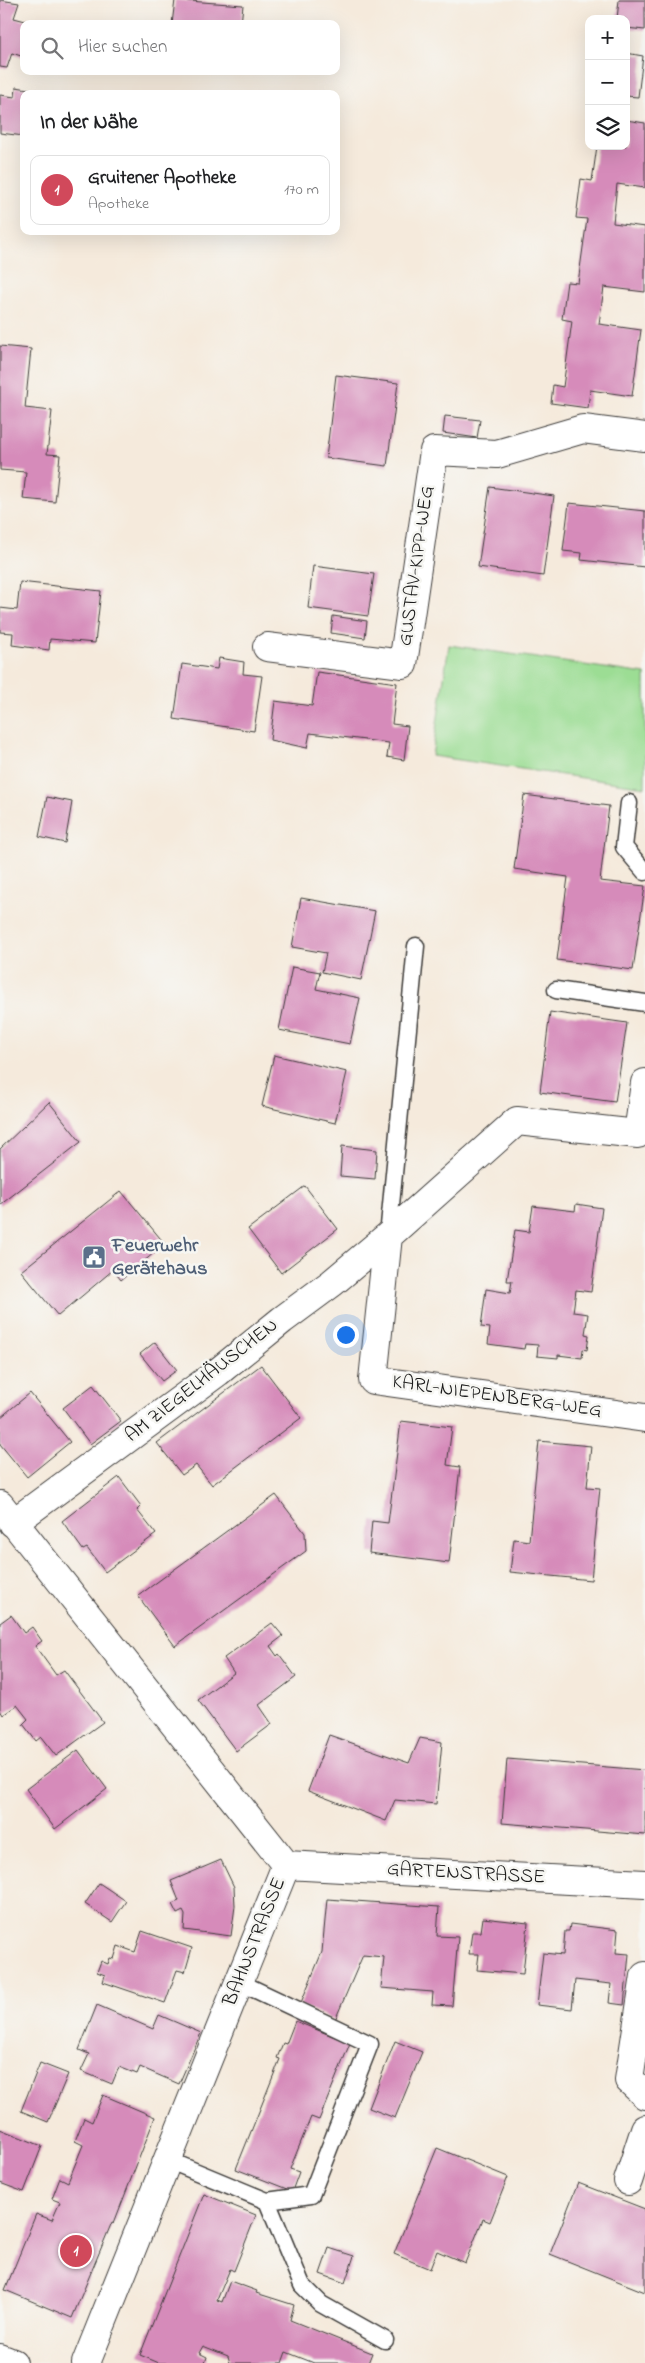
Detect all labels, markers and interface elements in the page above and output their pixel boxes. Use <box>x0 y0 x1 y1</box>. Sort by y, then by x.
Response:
map controls <box>585 15 630 150</box>
button: + <box>585 15 630 60</box>
search box <box>20 20 340 75</box>
icon: search <box>38 34 66 62</box>
text: Hier suchen <box>78 34 167 61</box>
button: − <box>585 60 630 105</box>
button: layers <box>585 105 630 150</box>
text: In der Nähe <box>40 108 138 138</box>
text: Gruitener Apotheke <box>88 165 236 192</box>
text: 1 <box>54 178 60 202</box>
text: 170 m <box>284 178 319 202</box>
text: Apotheke <box>88 192 149 216</box>
street label: GUSTAV-KIPP-WEG <box>391 484 443 648</box>
place label: Feuerwehr Gerätehaus <box>111 1232 207 1284</box>
public building icon: Feuerwehr Gerätehaus <box>81 1244 107 1270</box>
street label: AM ZIEGELHÄUSCHEN <box>119 1312 285 1450</box>
your location <box>333 1322 359 1348</box>
street label: KARL-NIEPENBERG-WEG <box>390 1368 604 1426</box>
street label: GARTENSTRASSE <box>386 1855 546 1893</box>
street label: BAHNSTRASSE <box>216 1873 294 2012</box>
pin: 1 <box>60 2232 92 2270</box>

